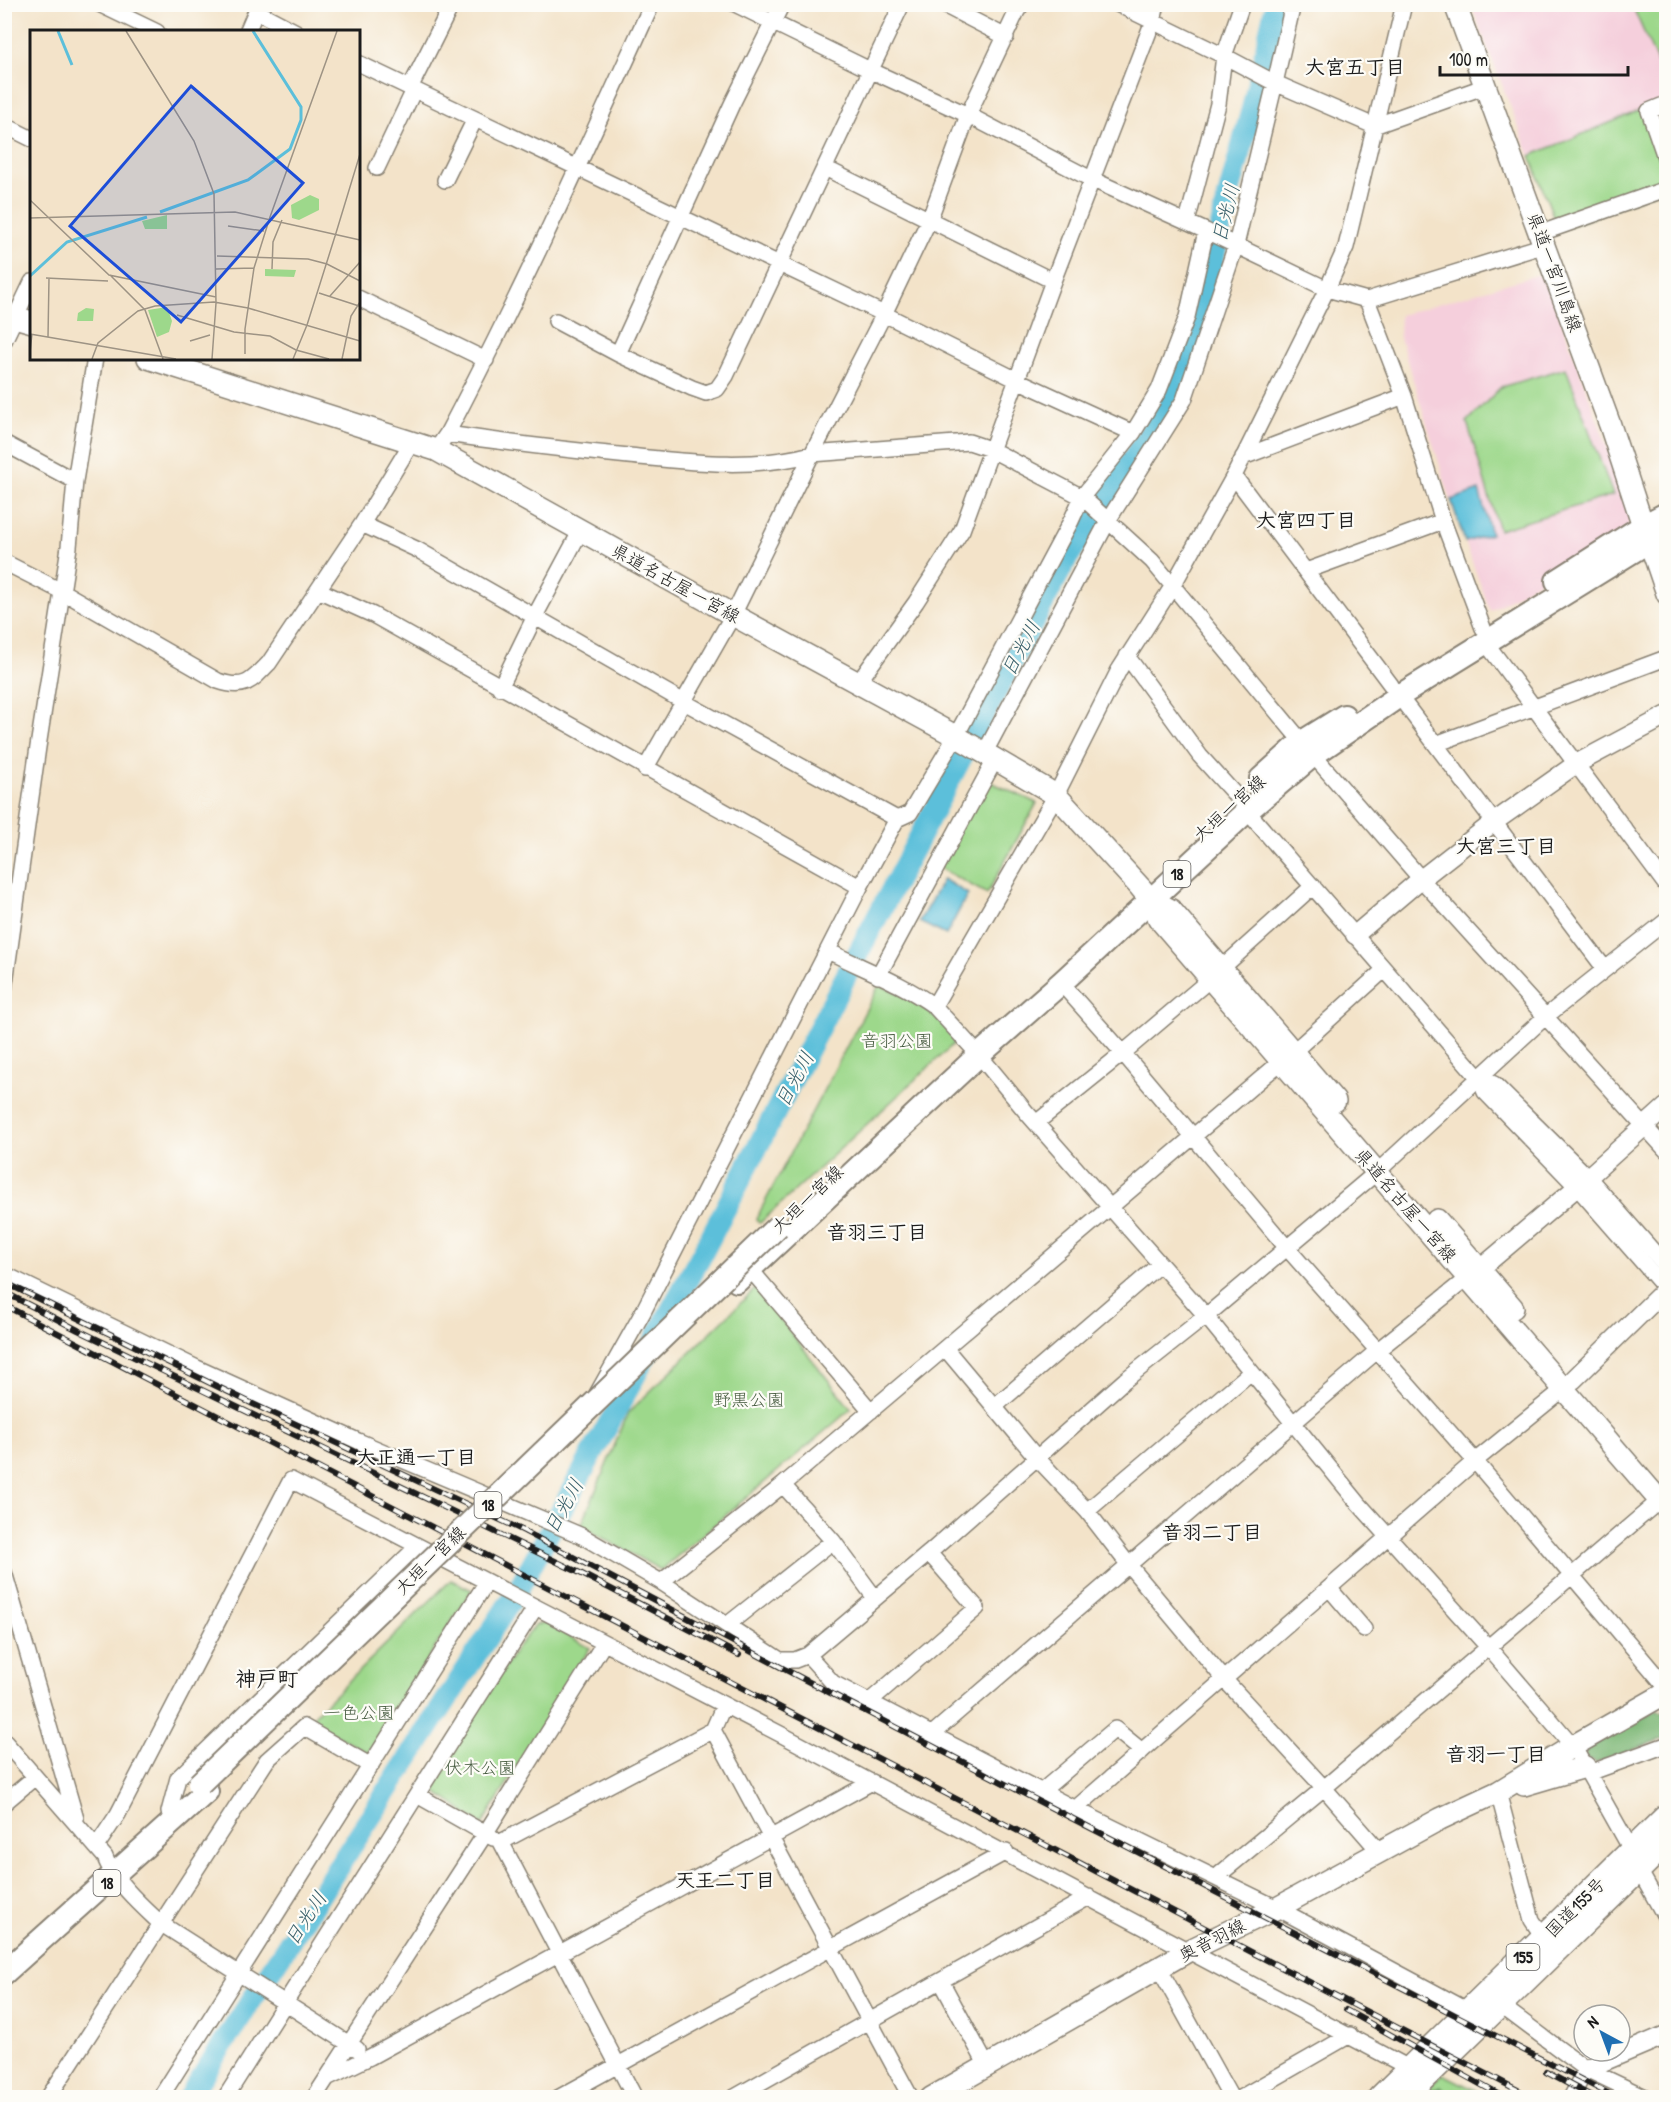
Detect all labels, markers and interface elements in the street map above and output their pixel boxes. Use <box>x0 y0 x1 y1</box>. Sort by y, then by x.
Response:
inset map <box>30 30 360 360</box>
scale bar <box>1440 39 1628 77</box>
text: 100 m <box>1449 47 1488 72</box>
district label: 大宮五丁目 <box>1305 53 1405 80</box>
water label: 日光川 <box>1205 181 1245 245</box>
street label: 県道一宮川島線 <box>1522 209 1588 335</box>
district label: 大宮四丁目 <box>1256 506 1356 533</box>
street label: 県道名古屋一宮線 <box>607 537 745 629</box>
water label: 日光川 <box>994 615 1046 681</box>
street label: 大垣一宮線 <box>1187 769 1271 847</box>
district label: 大宮三丁目 <box>1456 832 1556 859</box>
road number: 18 <box>1164 861 1190 887</box>
park label: 音羽公園 <box>861 1028 933 1053</box>
water label: 日光川 <box>768 1046 820 1112</box>
street label: 県道名古屋一宮線 <box>1349 1142 1463 1268</box>
street label: 大垣一宮線 <box>766 1159 848 1239</box>
district label: 音羽三丁目 <box>827 1218 927 1245</box>
park label: 野黒公園 <box>713 1387 785 1412</box>
district label: 大正通一丁目 <box>356 1443 476 1470</box>
water label: 日光川 <box>537 1473 589 1539</box>
road number: 18 <box>474 1492 502 1518</box>
district label: 音羽二丁目 <box>1162 1518 1262 1545</box>
street label: 大垣一宮線 <box>389 1520 471 1600</box>
district label: 神戸町 <box>236 1664 299 1693</box>
park label: 一色公園 <box>323 1700 395 1725</box>
district label: 音羽一丁目 <box>1446 1740 1546 1767</box>
park label: 伏木公園 <box>444 1755 516 1780</box>
district label: 天王二丁目 <box>675 1866 775 1893</box>
road number: 18 <box>94 1870 120 1896</box>
street label: 国道155号 <box>1539 1871 1611 1943</box>
water label: 日光川 <box>277 1885 333 1951</box>
street label: 奥音羽線 <box>1174 1913 1250 1967</box>
road number: 155 <box>1506 1944 1540 1970</box>
north arrow <box>1572 2003 1632 2063</box>
text: N <box>1582 2010 1603 2033</box>

